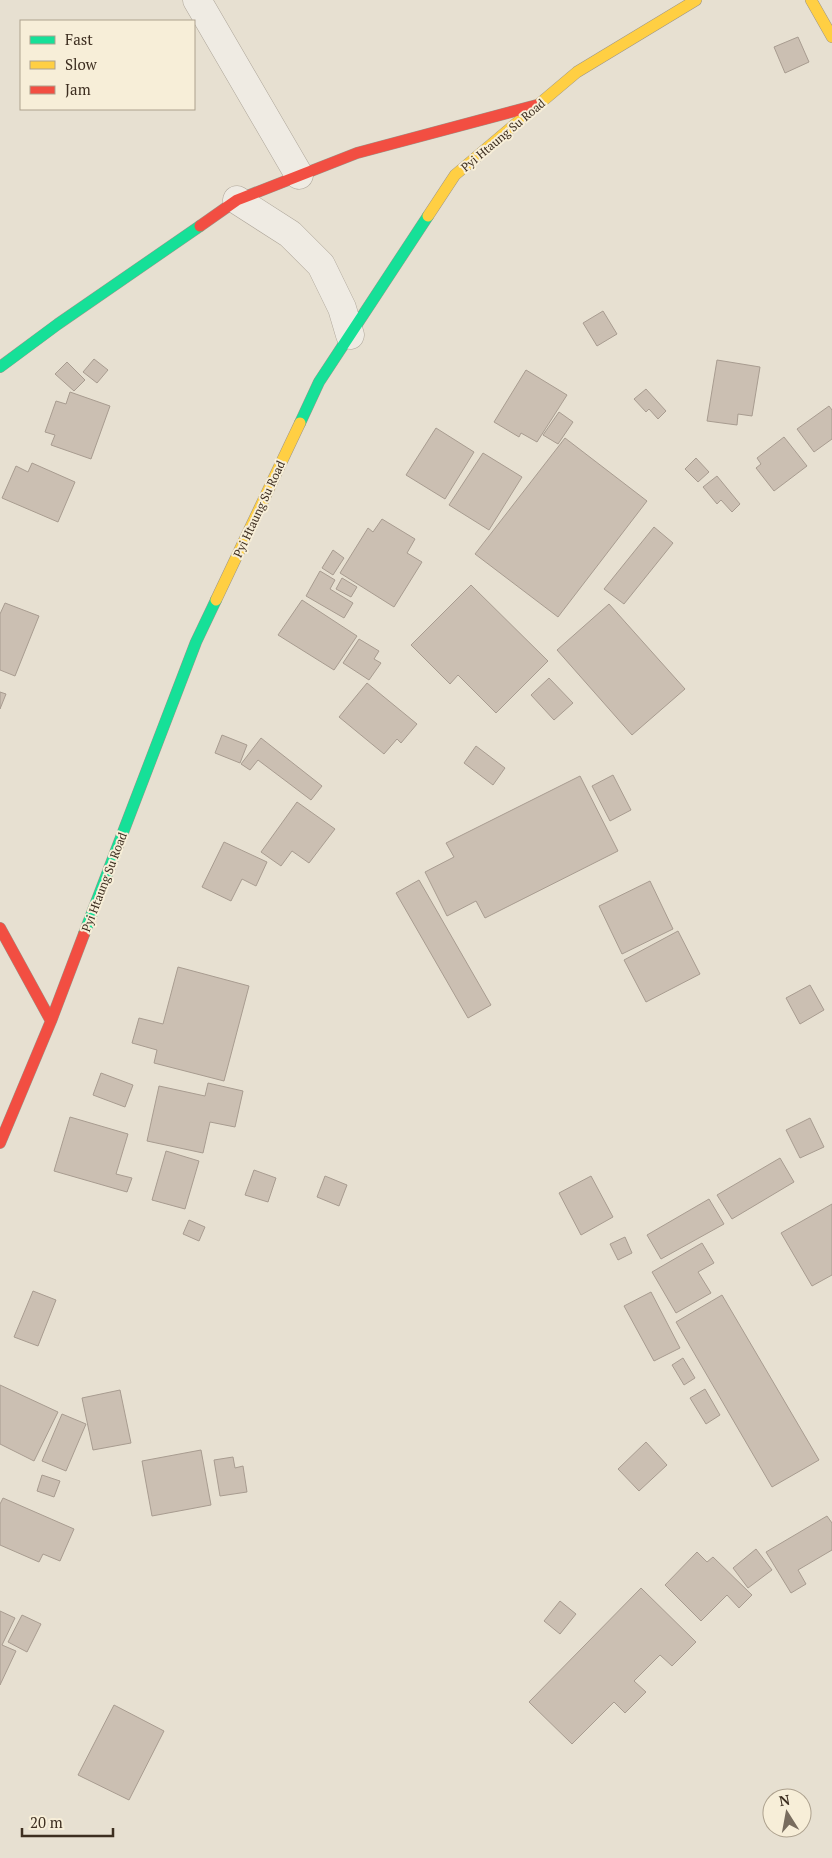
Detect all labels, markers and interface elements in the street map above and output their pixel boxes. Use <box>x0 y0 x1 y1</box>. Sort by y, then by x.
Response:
legend <box>20 20 195 110</box>
text: Fast <box>65 29 93 49</box>
text: Slow <box>65 54 98 74</box>
text: Jam <box>65 79 91 99</box>
street label: Pyi Htaung Su Road <box>458 95 548 175</box>
street label: Pyi Htaung Su Road <box>230 458 288 560</box>
street label: Pyi Htaung Su Road <box>78 830 130 934</box>
north arrow <box>762 1788 812 1838</box>
text: N <box>777 1789 792 1810</box>
scale bar <box>22 1806 114 1838</box>
text: 20 m <box>30 1812 63 1832</box>

